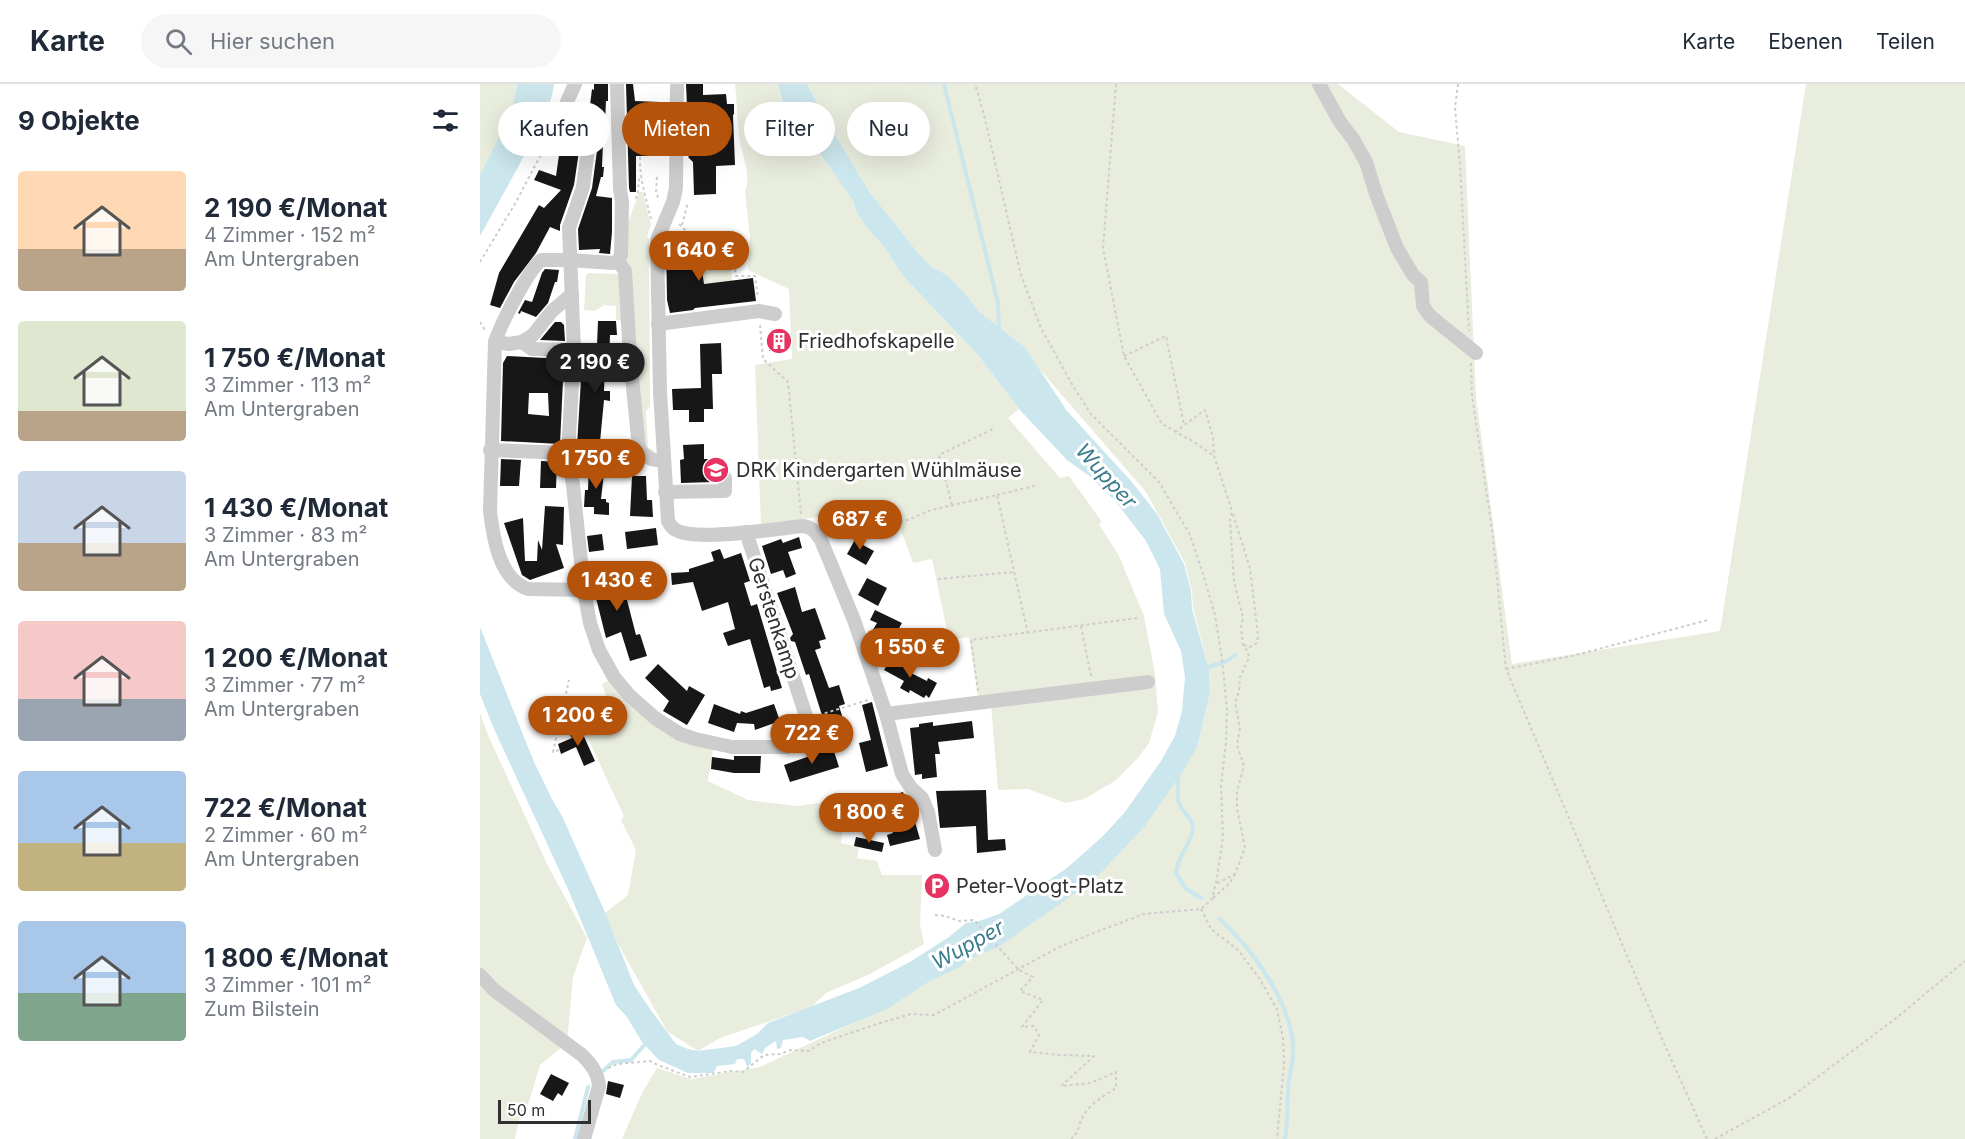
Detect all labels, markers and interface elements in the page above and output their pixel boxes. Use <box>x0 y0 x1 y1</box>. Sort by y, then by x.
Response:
search box <box>141 14 561 68</box>
text: Karte <box>30 24 105 58</box>
icon: search <box>162 25 195 58</box>
text: Hier suchen <box>210 28 335 54</box>
text: Karte <box>1682 29 1735 54</box>
text: Ebenen <box>1768 29 1843 54</box>
text: Teilen <box>1876 29 1935 54</box>
chip: Kaufen <box>498 102 610 156</box>
chip: Mieten <box>622 102 732 156</box>
chip: Filter <box>744 102 835 156</box>
chip: Neu <box>847 102 930 156</box>
icon: filters <box>429 104 462 137</box>
text: 9 Objekte <box>18 105 140 136</box>
text: 2 190 €/Monat <box>204 192 387 223</box>
icon: home <box>66 195 138 267</box>
text: 4 Zimmer · 152 m² <box>204 223 376 247</box>
pin: 1 640 € <box>644 231 754 282</box>
text: 1 640 € <box>663 238 735 262</box>
text: Am Untergraben <box>204 247 360 271</box>
building icon: Friedhofskapelle <box>764 326 794 356</box>
place label: Friedhofskapelle <box>798 329 955 353</box>
text: 1 750 €/Monat <box>204 342 385 373</box>
pin: 2 190 € <box>540 343 650 394</box>
icon: home <box>66 345 138 417</box>
text: 2 190 € <box>560 350 630 374</box>
text: 3 Zimmer · 113 m² <box>204 373 371 397</box>
text: Am Untergraben <box>204 397 360 421</box>
water label: Wupper <box>1071 438 1143 514</box>
pin: 1 750 € <box>541 439 651 490</box>
text: 1 750 € <box>561 446 631 470</box>
school or university icon: DRK Kindergarten Wühlmäuse <box>701 455 731 485</box>
place label: DRK Kindergarten Wühlmäuse <box>736 458 1022 482</box>
text: 1 430 €/Monat <box>204 492 388 523</box>
icon: home <box>66 495 138 567</box>
pin: 687 € <box>818 500 902 551</box>
text: 687 € <box>832 507 888 531</box>
text: 3 Zimmer · 83 m² <box>204 523 367 547</box>
text: Am Untergraben <box>204 547 360 571</box>
street label: Gerstenkamp <box>743 554 805 682</box>
pin: 1 430 € <box>562 561 672 612</box>
text: 1 430 € <box>581 568 653 592</box>
pin: 1 550 € <box>855 628 965 679</box>
text: 1 550 € <box>875 635 945 659</box>
text: 1 200 €/Monat <box>204 642 388 673</box>
icon: home <box>66 645 138 717</box>
text: 3 Zimmer · 77 m² <box>204 673 366 697</box>
pin: 1 200 € <box>523 696 633 747</box>
text: Am Untergraben <box>204 697 360 721</box>
text: 1 200 € <box>542 703 614 727</box>
pin: 722 € <box>770 714 854 765</box>
text: 722 € <box>784 721 840 745</box>
text: 722 €/Monat <box>204 792 367 823</box>
pin: 1 800 € <box>814 793 924 844</box>
icon: home <box>66 795 138 867</box>
text: 1 800 € <box>833 800 905 824</box>
text: 2 Zimmer · 60 m² <box>204 823 368 847</box>
text: Am Untergraben <box>204 847 360 871</box>
parking icon: Peter-Voogt-Platz <box>922 871 952 901</box>
place label: Peter-Voogt-Platz <box>956 874 1124 898</box>
water label: Wupper <box>927 914 1009 975</box>
text: 1 800 €/Monat <box>204 942 388 973</box>
icon: home <box>66 945 138 1017</box>
text: 3 Zimmer · 101 m² <box>204 973 372 997</box>
text: Zum Bilstein <box>204 997 320 1021</box>
scale bar <box>498 1097 591 1124</box>
text: 50 m <box>507 1100 545 1120</box>

